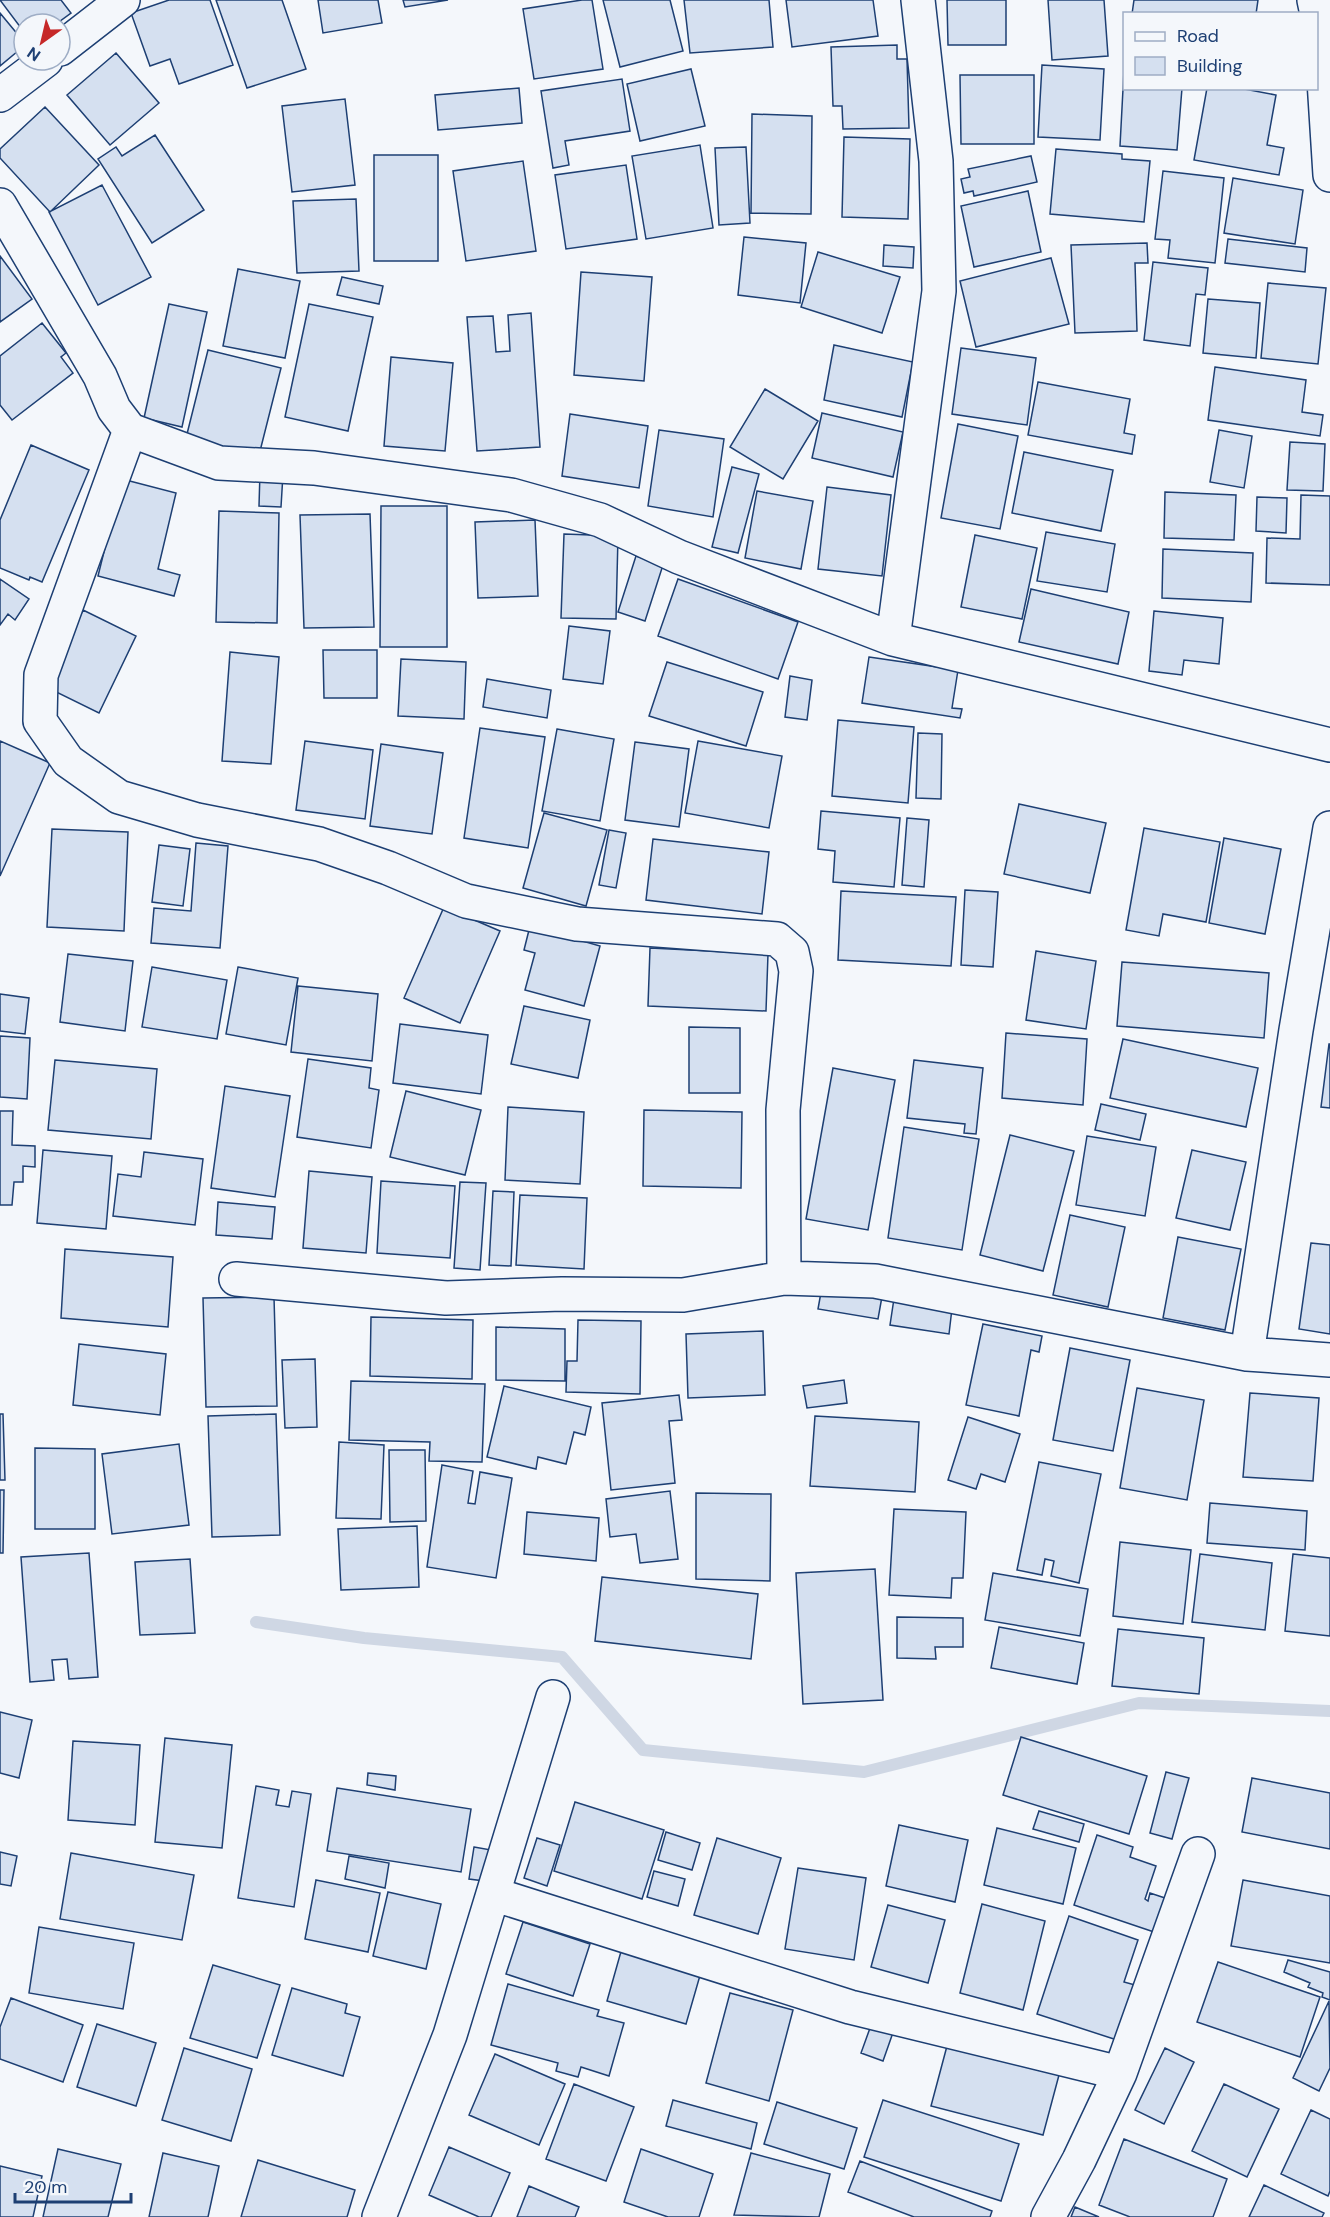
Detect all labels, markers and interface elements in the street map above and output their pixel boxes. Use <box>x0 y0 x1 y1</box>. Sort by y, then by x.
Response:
north arrow <box>12 12 72 72</box>
legend <box>1123 12 1318 90</box>
text: Road <box>1177 24 1219 48</box>
text: N <box>23 42 45 66</box>
text: Building <box>1177 54 1242 78</box>
scale bar <box>15 2166 130 2204</box>
text: 20 m <box>24 2175 67 2199</box>

